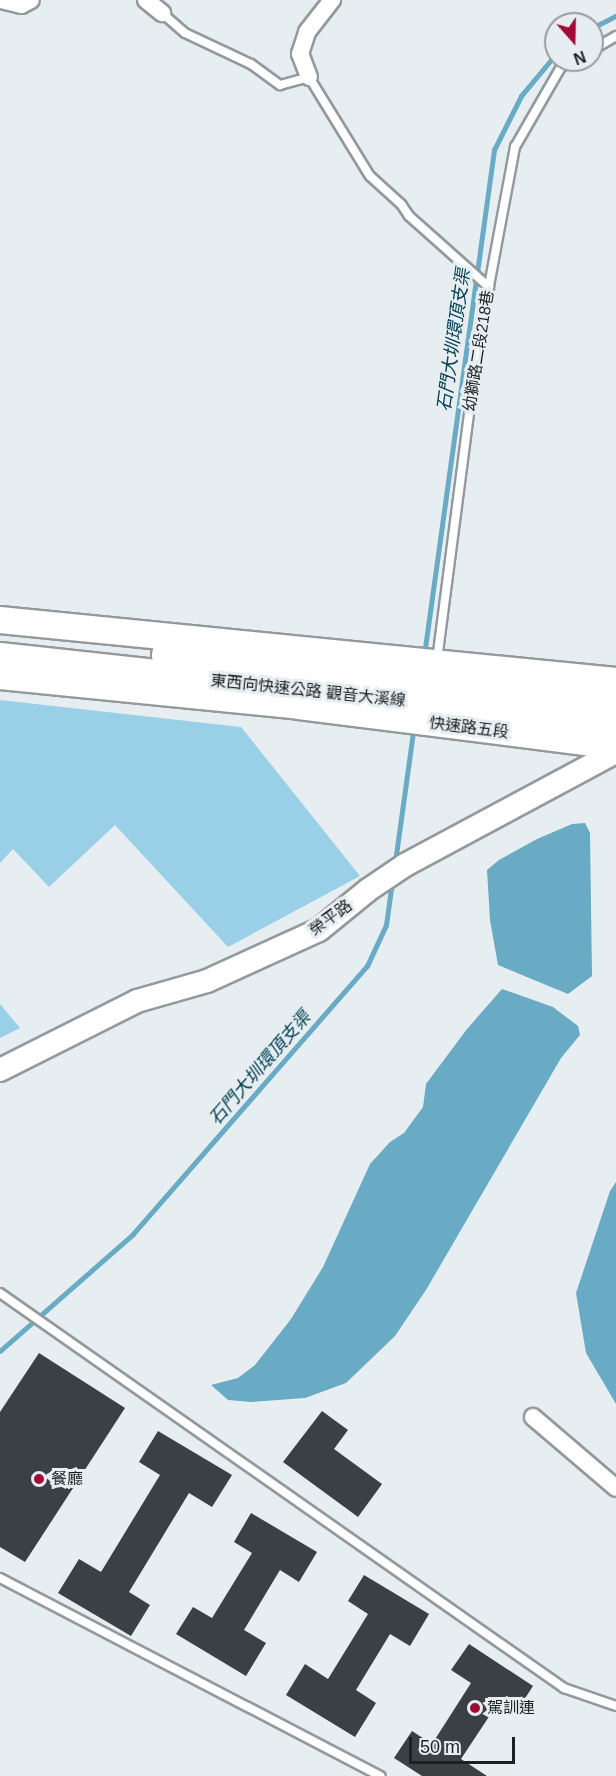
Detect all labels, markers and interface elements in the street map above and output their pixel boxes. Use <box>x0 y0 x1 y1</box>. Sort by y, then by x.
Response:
north arrow <box>544 12 604 72</box>
text: N <box>571 48 588 67</box>
water label: 石門大圳環頂支渠 <box>433 267 475 413</box>
street label: 幼獅路二段218巷 <box>460 289 498 413</box>
street label: 東西向快速公路 觀音大溪線 <box>209 671 407 711</box>
street label: 快速路五段 <box>428 714 510 742</box>
street label: 榮平路 <box>306 896 356 940</box>
water label: 石門大圳環頂支渠 <box>205 1007 315 1129</box>
place label: 餐廳 <box>51 1469 83 1489</box>
marker: 餐廳 <box>32 1472 46 1486</box>
place label: 駕訓連 <box>487 1698 535 1718</box>
marker: 駕訓連 <box>468 1701 482 1715</box>
scale bar <box>412 1725 518 1763</box>
text: 50 m <box>420 1737 460 1757</box>

